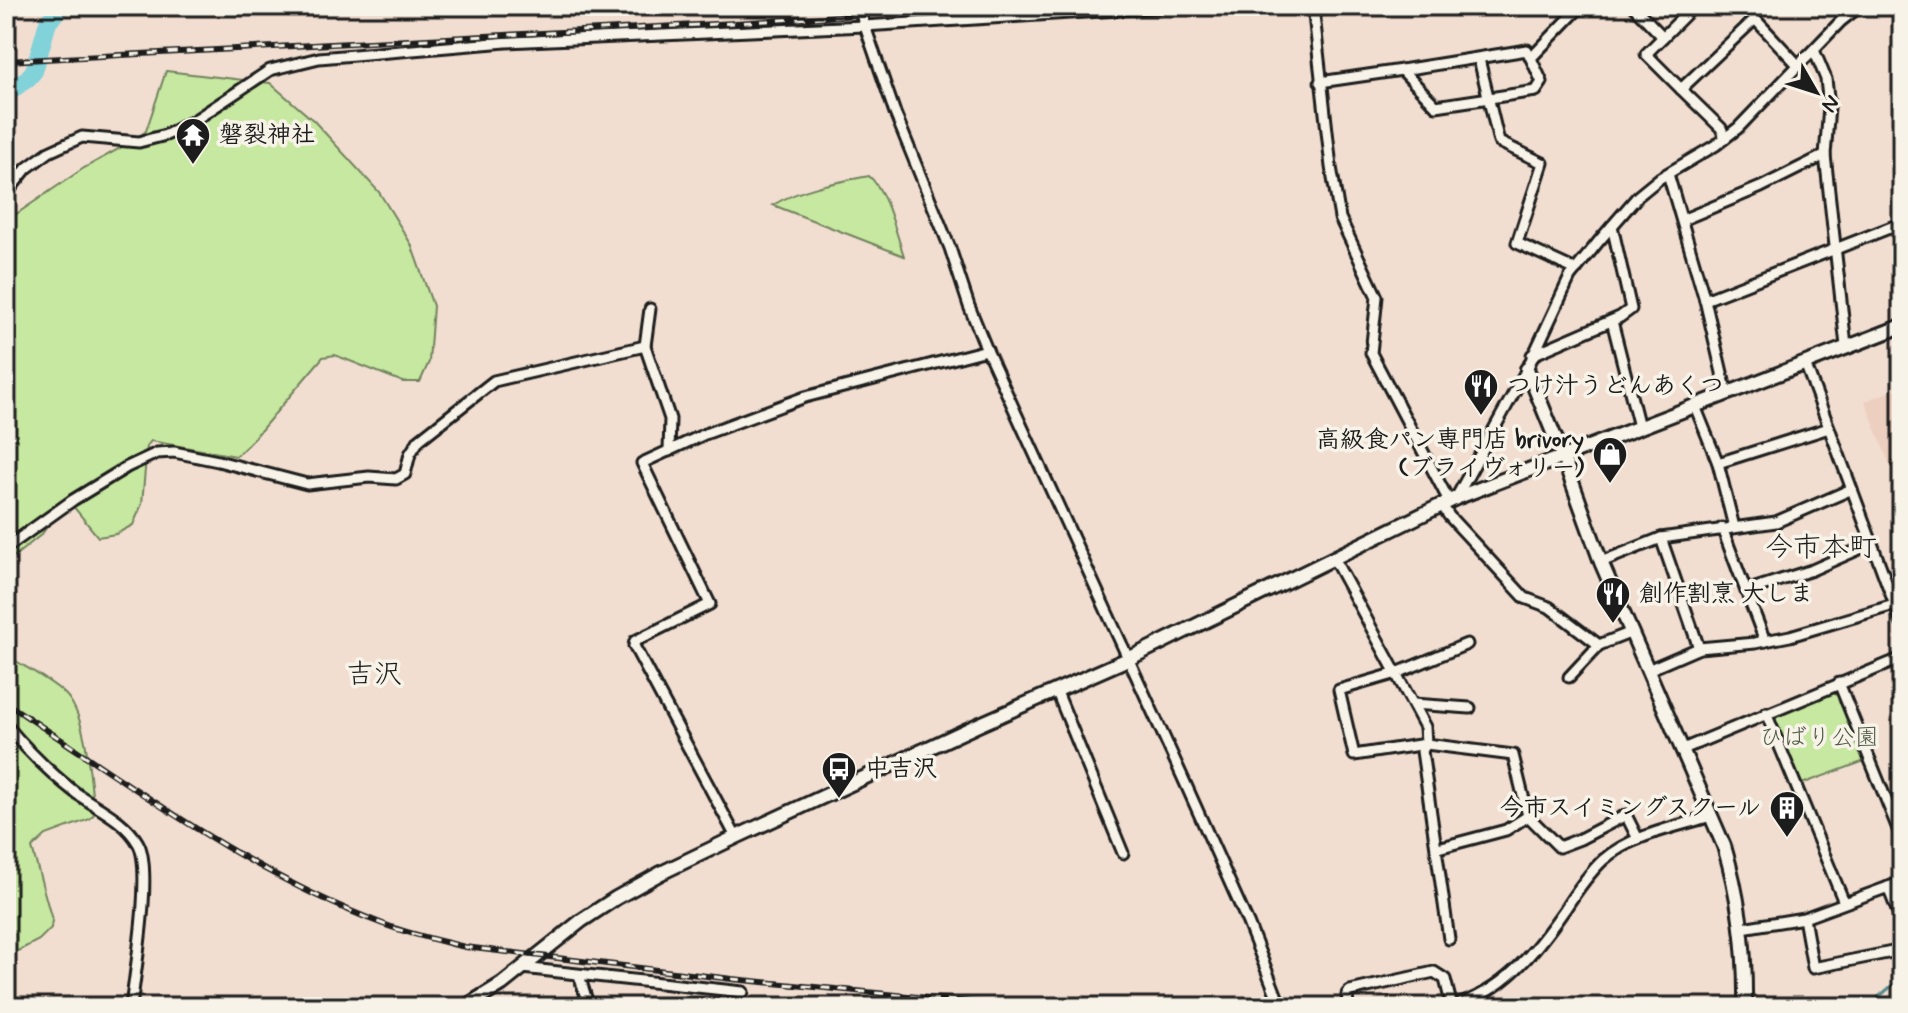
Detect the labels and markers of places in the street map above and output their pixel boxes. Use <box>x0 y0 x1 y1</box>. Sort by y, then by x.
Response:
temple icon: 磐裂神社 <box>174 116 212 166</box>
place label: 磐裂神社 <box>219 120 315 151</box>
restaurant icon: つけ汁うどんあくつ <box>1462 367 1500 417</box>
place label: つけ汁うどんあくつ <box>1507 371 1724 402</box>
place label: 高級食パン専門店 brivory (ブライヴォリー) <box>1316 425 1584 484</box>
shop icon: 高級食パン専門店 brivory (ブライヴォリー) <box>1591 435 1629 485</box>
restaurant icon: 創作割烹 大しま <box>1594 575 1632 625</box>
place label: 創作割烹 大しま <box>1639 579 1813 610</box>
bus stop icon: 中吉沢 <box>820 750 858 800</box>
place label: 中吉沢 <box>865 754 937 785</box>
building icon: 今市スイミングスクール <box>1768 789 1806 839</box>
place label: 今市スイミングスクール <box>1499 793 1761 824</box>

